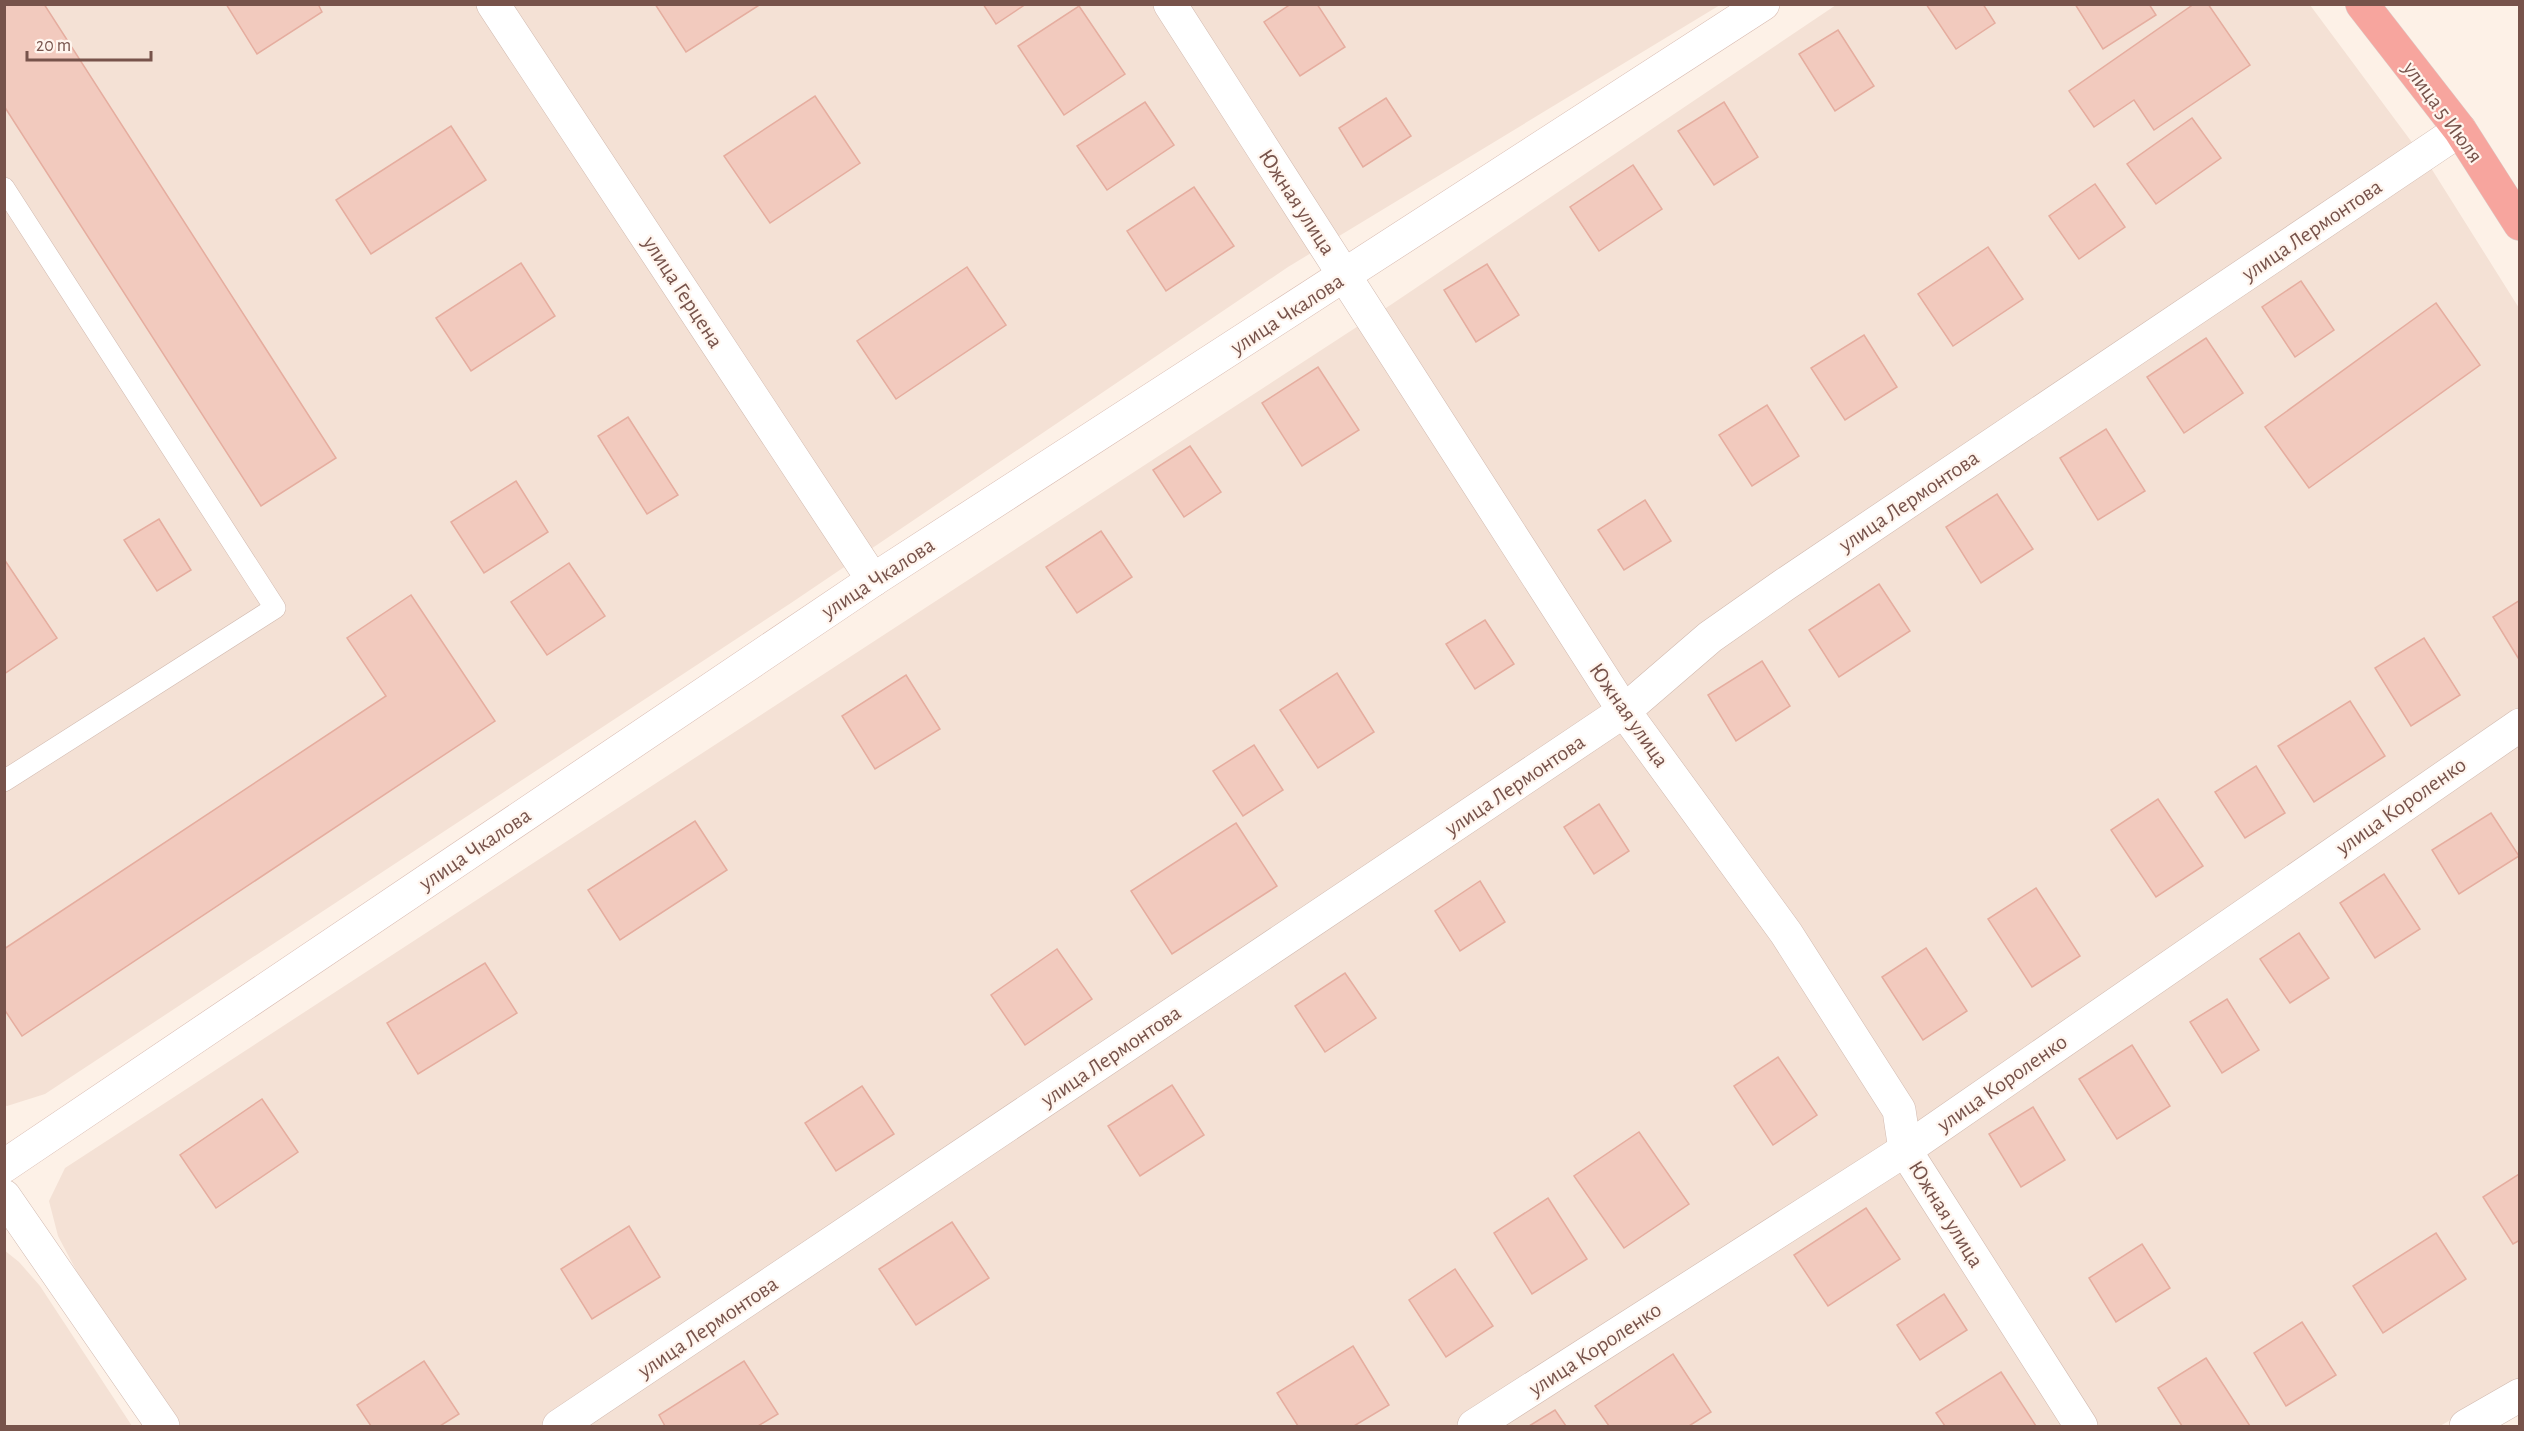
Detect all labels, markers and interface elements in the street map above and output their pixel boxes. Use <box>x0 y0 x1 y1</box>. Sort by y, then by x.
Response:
scale bar <box>27 24 152 62</box>
text: 20 m <box>36 37 71 55</box>
street label: улица 5 Июля <box>2399 57 2487 167</box>
street label: Южная улица <box>1255 145 1339 259</box>
street label: улица Лермонтова <box>2237 175 2386 285</box>
street label: улица Герцена <box>638 231 727 352</box>
street label: улица Чкалова <box>1226 270 1347 359</box>
street label: улица Лермонтова <box>1834 446 1983 556</box>
street label: улица Чкалова <box>817 534 938 623</box>
street label: Южная улица <box>1585 659 1673 771</box>
street label: улица Лермонтова <box>1440 730 1589 840</box>
street label: улица Короленко <box>2331 753 2470 859</box>
street label: улица Чкалова <box>414 804 535 895</box>
street label: улица Лермонтова <box>1036 1001 1185 1111</box>
street label: улица Короленко <box>1932 1030 2071 1136</box>
street label: Южная улица <box>1904 1157 1988 1271</box>
street label: улица Лермонтова <box>633 1272 782 1382</box>
street label: улица Короленко <box>1524 1298 1665 1400</box>

